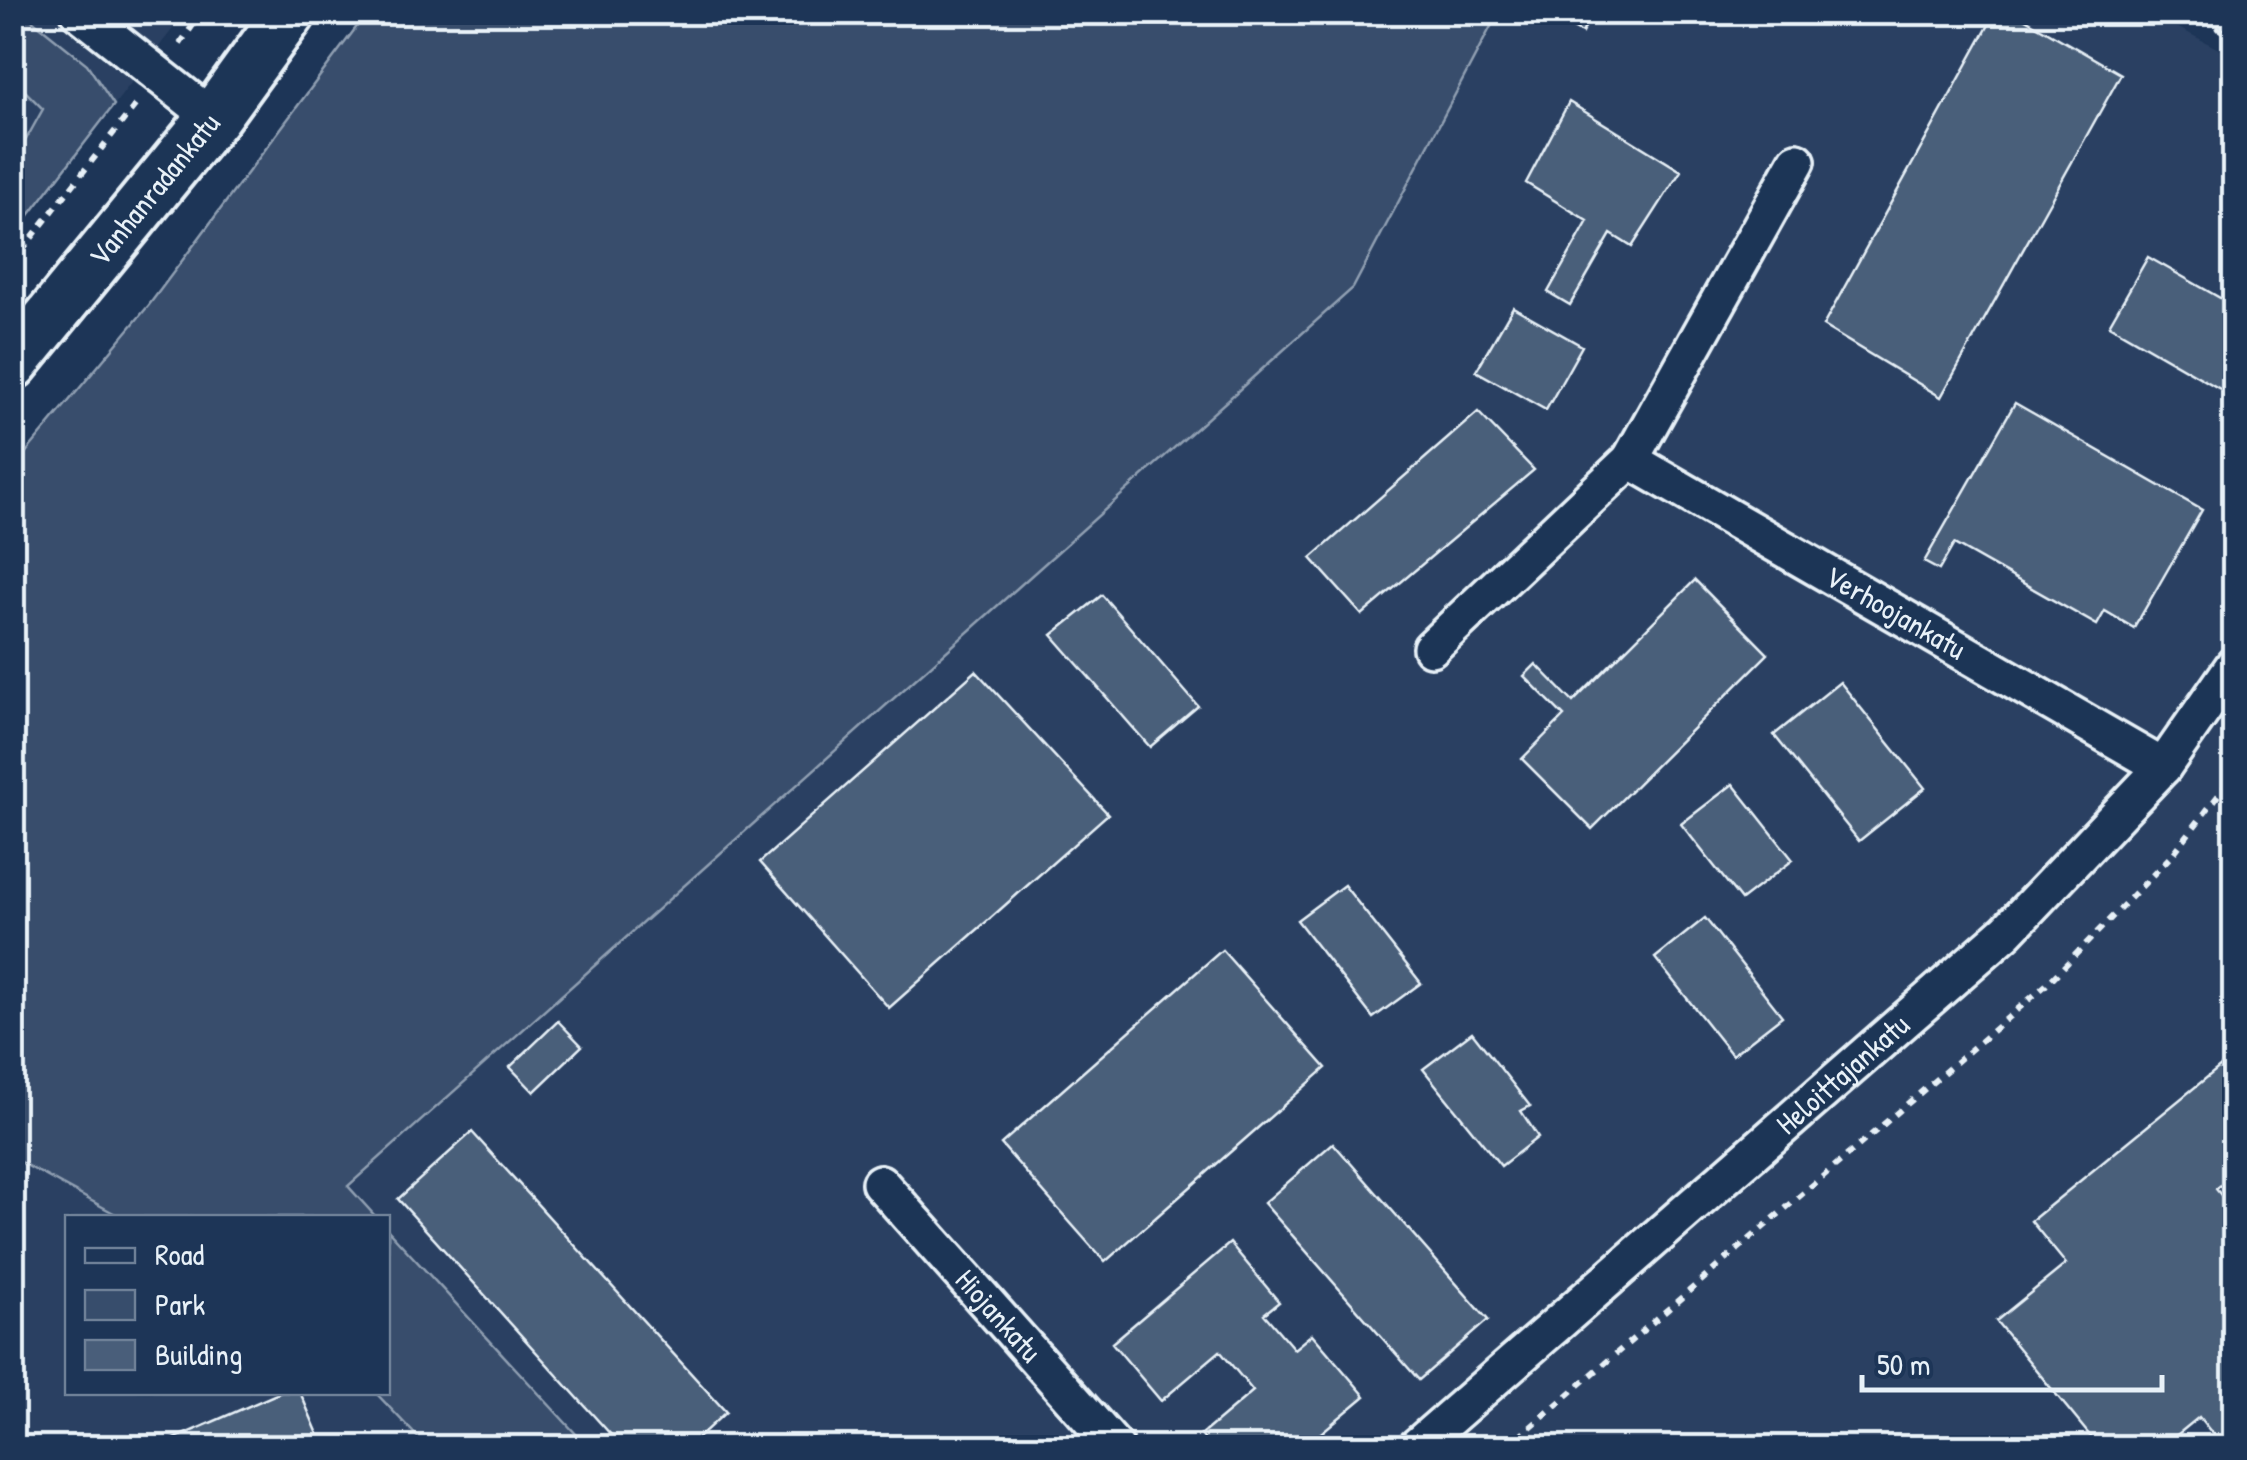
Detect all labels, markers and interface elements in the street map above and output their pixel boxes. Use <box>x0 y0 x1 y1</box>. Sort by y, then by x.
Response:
street label: Vanhanradankatu <box>79 104 228 274</box>
street label: Verhoojankatu <box>1818 556 1973 668</box>
street label: Heloittajankatu <box>1767 1005 1917 1143</box>
legend <box>65 1215 390 1395</box>
text: Road <box>155 1234 204 1274</box>
street label: Hiojankatu <box>947 1260 1051 1370</box>
text: Park <box>155 1284 205 1324</box>
scale bar <box>1862 1330 2162 1392</box>
text: Building <box>155 1334 242 1374</box>
text: 50 m <box>1877 1344 1930 1384</box>

